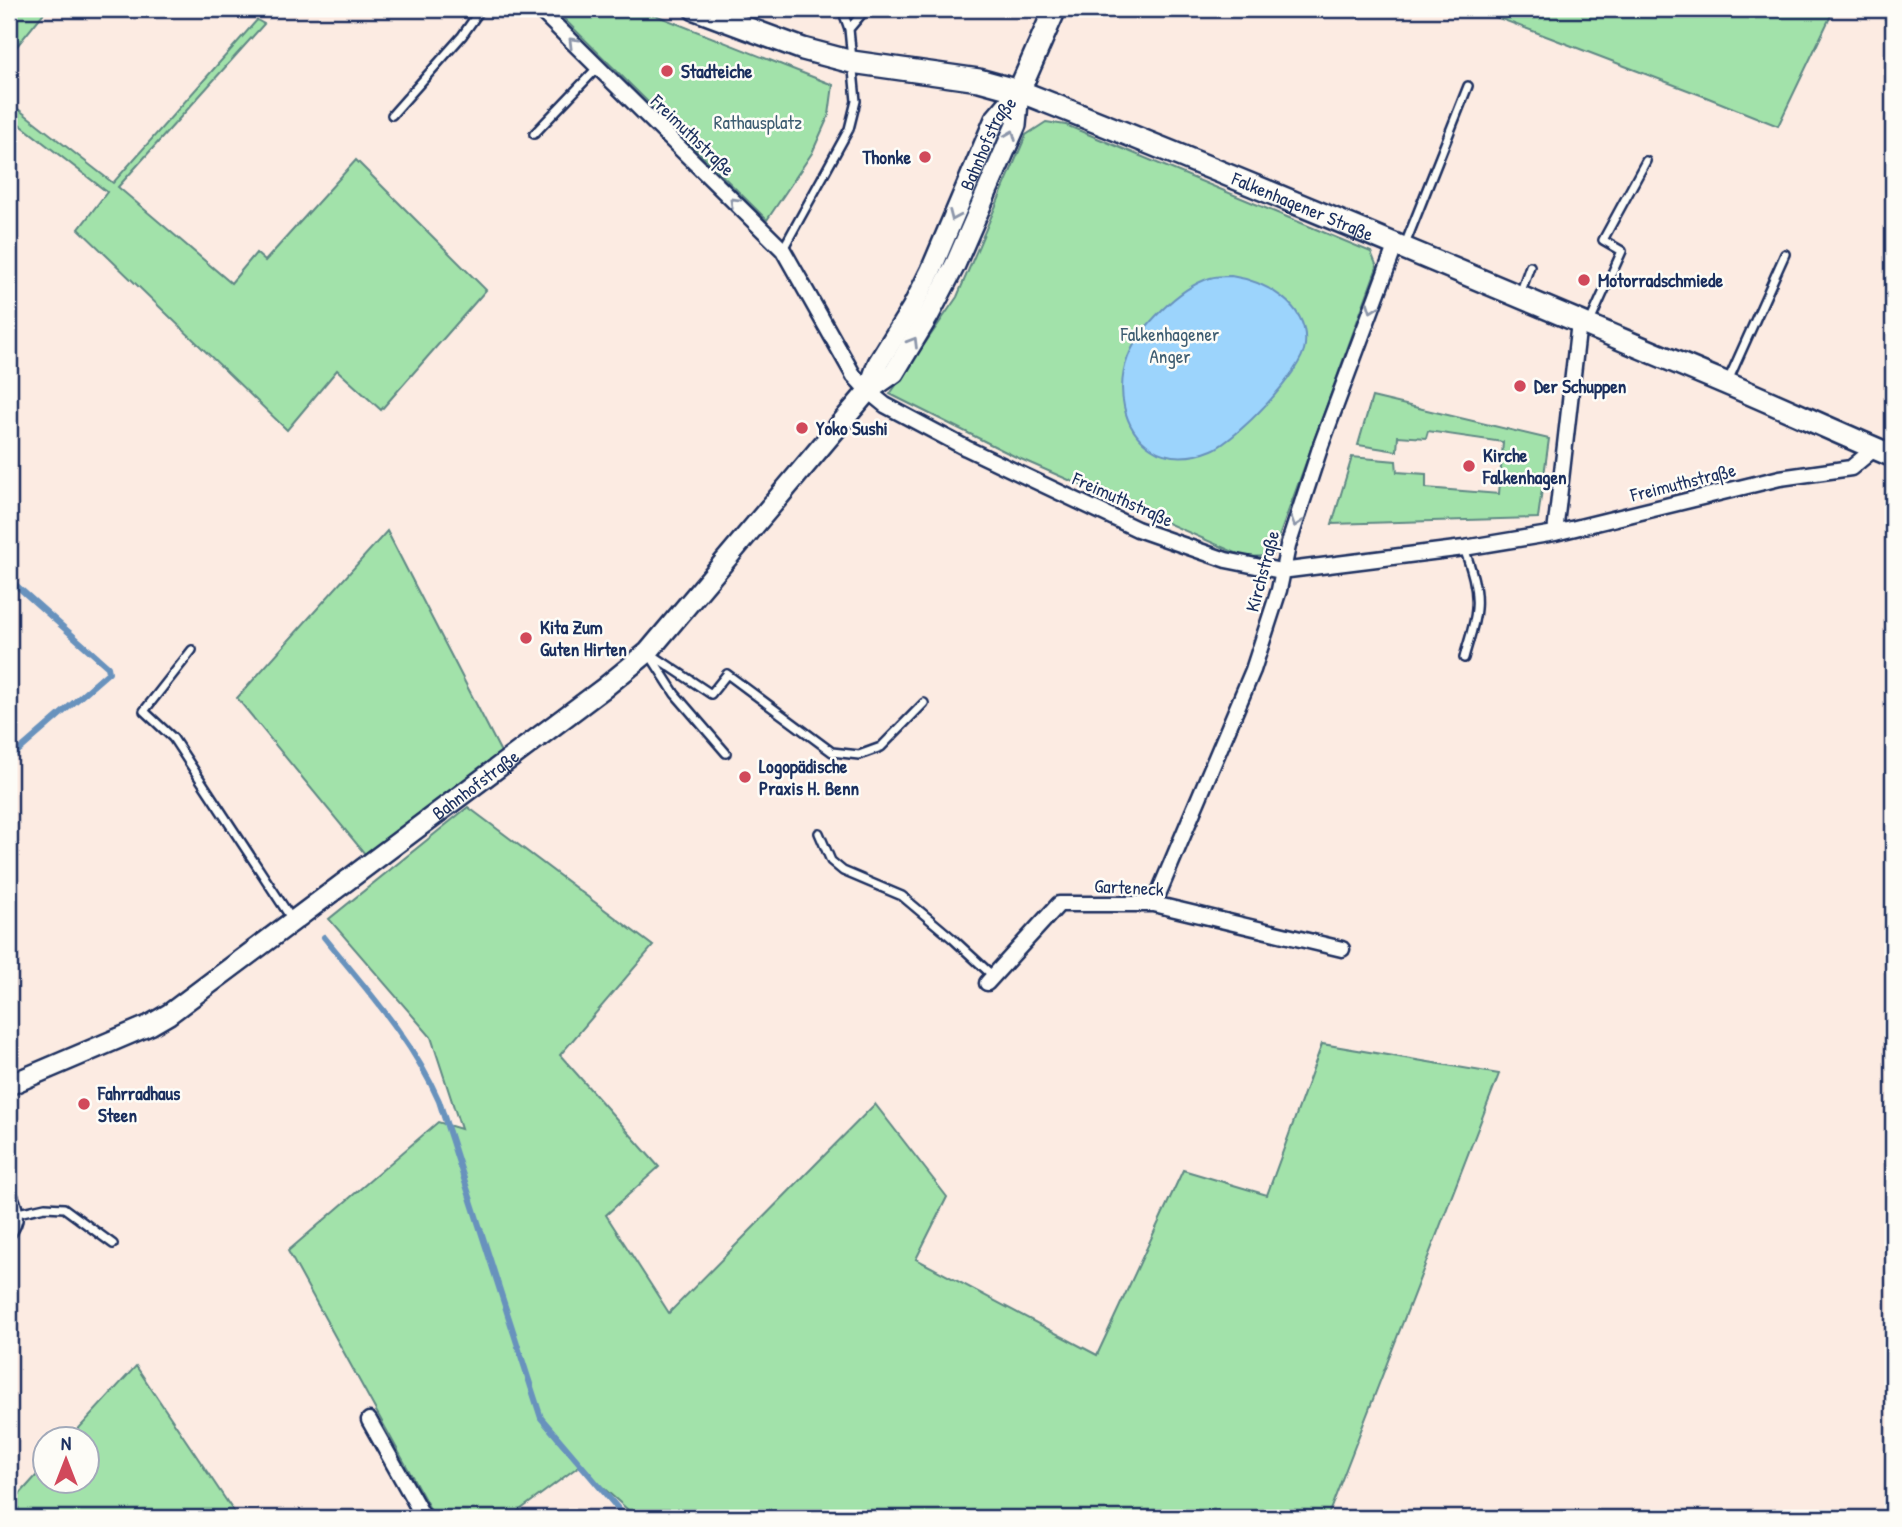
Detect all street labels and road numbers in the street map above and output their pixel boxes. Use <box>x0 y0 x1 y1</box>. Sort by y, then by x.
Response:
street label: Freimuthstraße <box>645 88 741 182</box>
street label: Bahnhofstraße <box>953 90 1022 194</box>
street label: Falkenhagener Straße <box>1227 165 1378 247</box>
street label: Freimuthstraße <box>1627 456 1739 508</box>
street label: Freimuthstraße <box>1068 465 1178 533</box>
street label: Kirchstraße <box>1239 527 1285 614</box>
street label: Bahnhofstraße <box>427 743 524 826</box>
street label: Garteneck <box>1094 872 1164 902</box>

